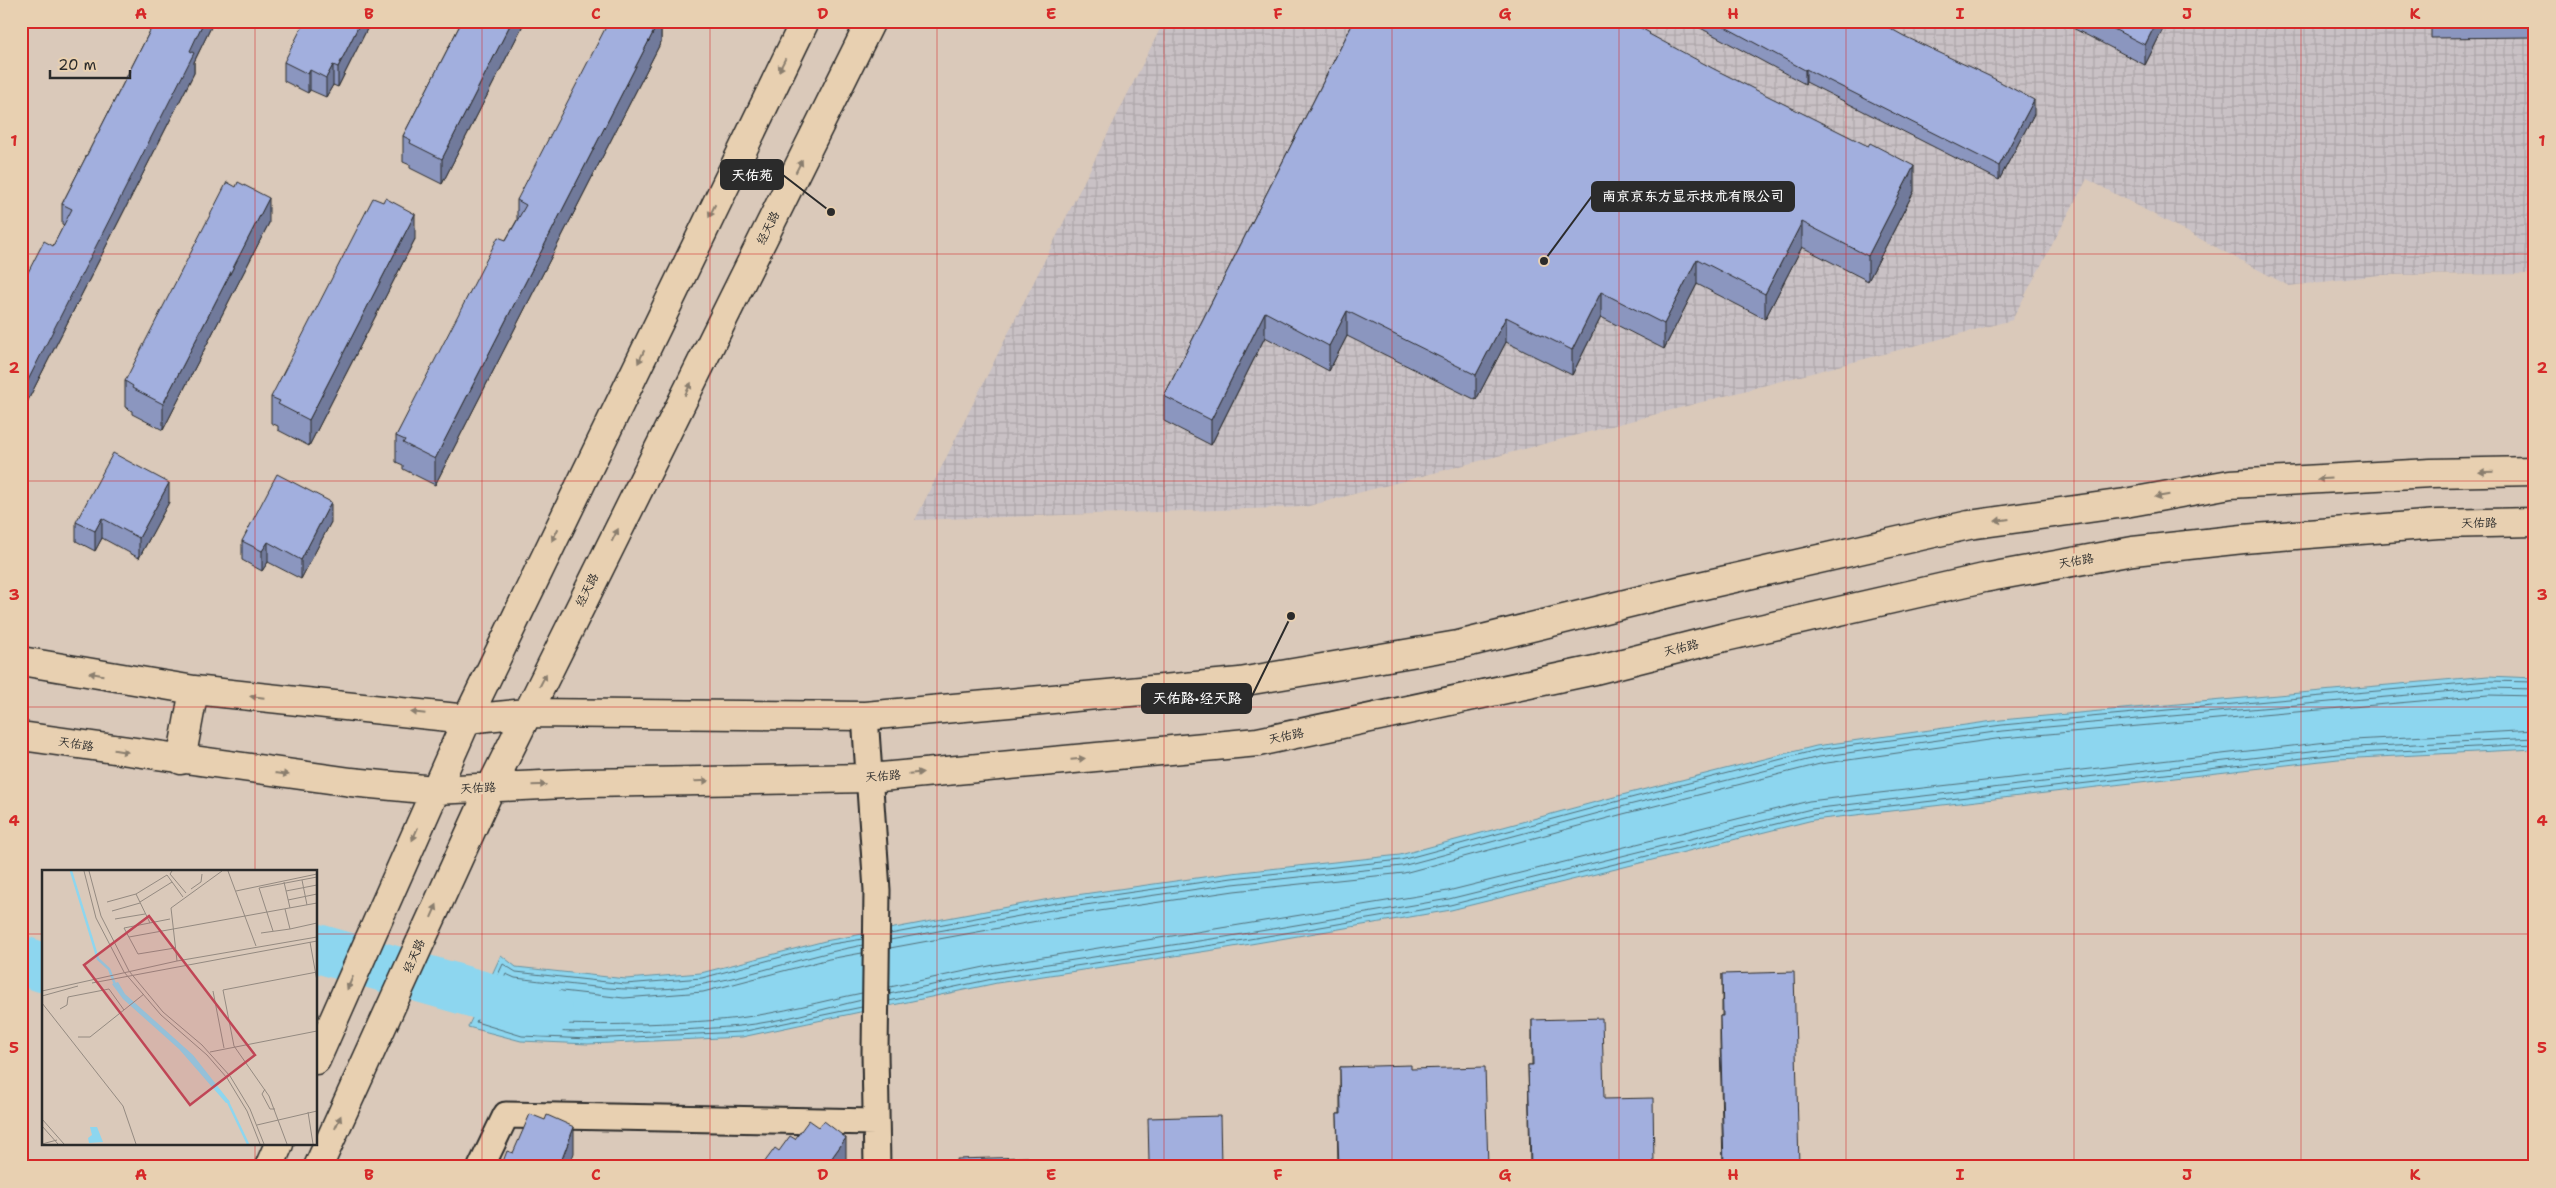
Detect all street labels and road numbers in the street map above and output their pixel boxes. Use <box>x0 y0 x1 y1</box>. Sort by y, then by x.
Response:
street label: 经天路 <box>753 208 783 248</box>
street label: 天佑路 <box>2461 515 2497 531</box>
street label: 天佑路 <box>2057 550 2095 572</box>
street label: 经天路 <box>572 570 602 610</box>
street label: 天佑路 <box>1662 636 1700 660</box>
street label: 天佑路 <box>1267 724 1305 748</box>
street label: 天佑路 <box>57 733 95 755</box>
street label: 天佑路 <box>864 767 902 785</box>
street label: 天佑路 <box>460 779 496 797</box>
street label: 经天路 <box>399 936 429 976</box>

